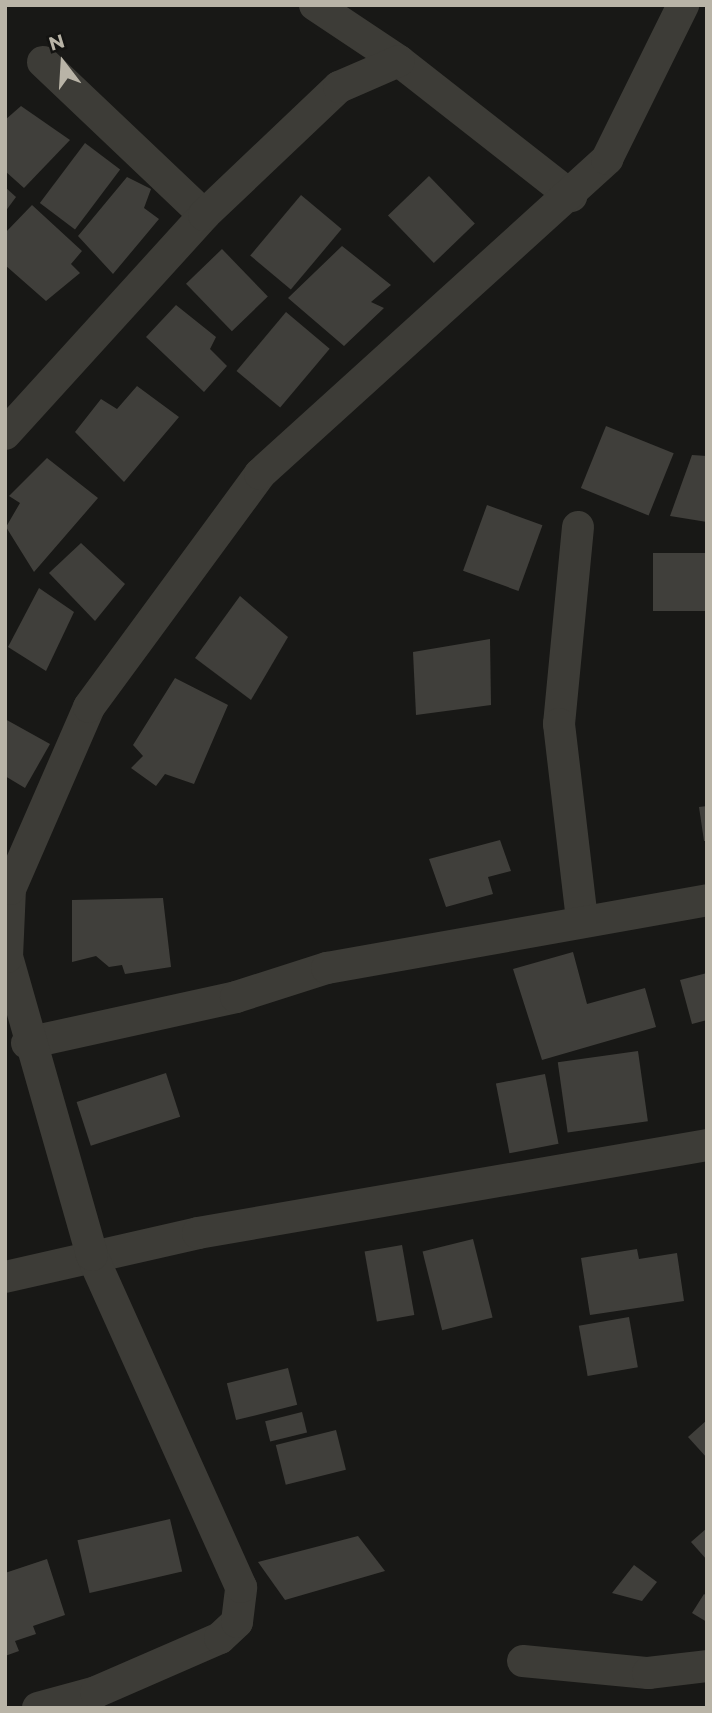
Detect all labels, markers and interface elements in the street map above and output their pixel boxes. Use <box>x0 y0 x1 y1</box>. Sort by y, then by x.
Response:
north arrow <box>28 28 98 98</box>
text: N <box>46 29 67 56</box>

